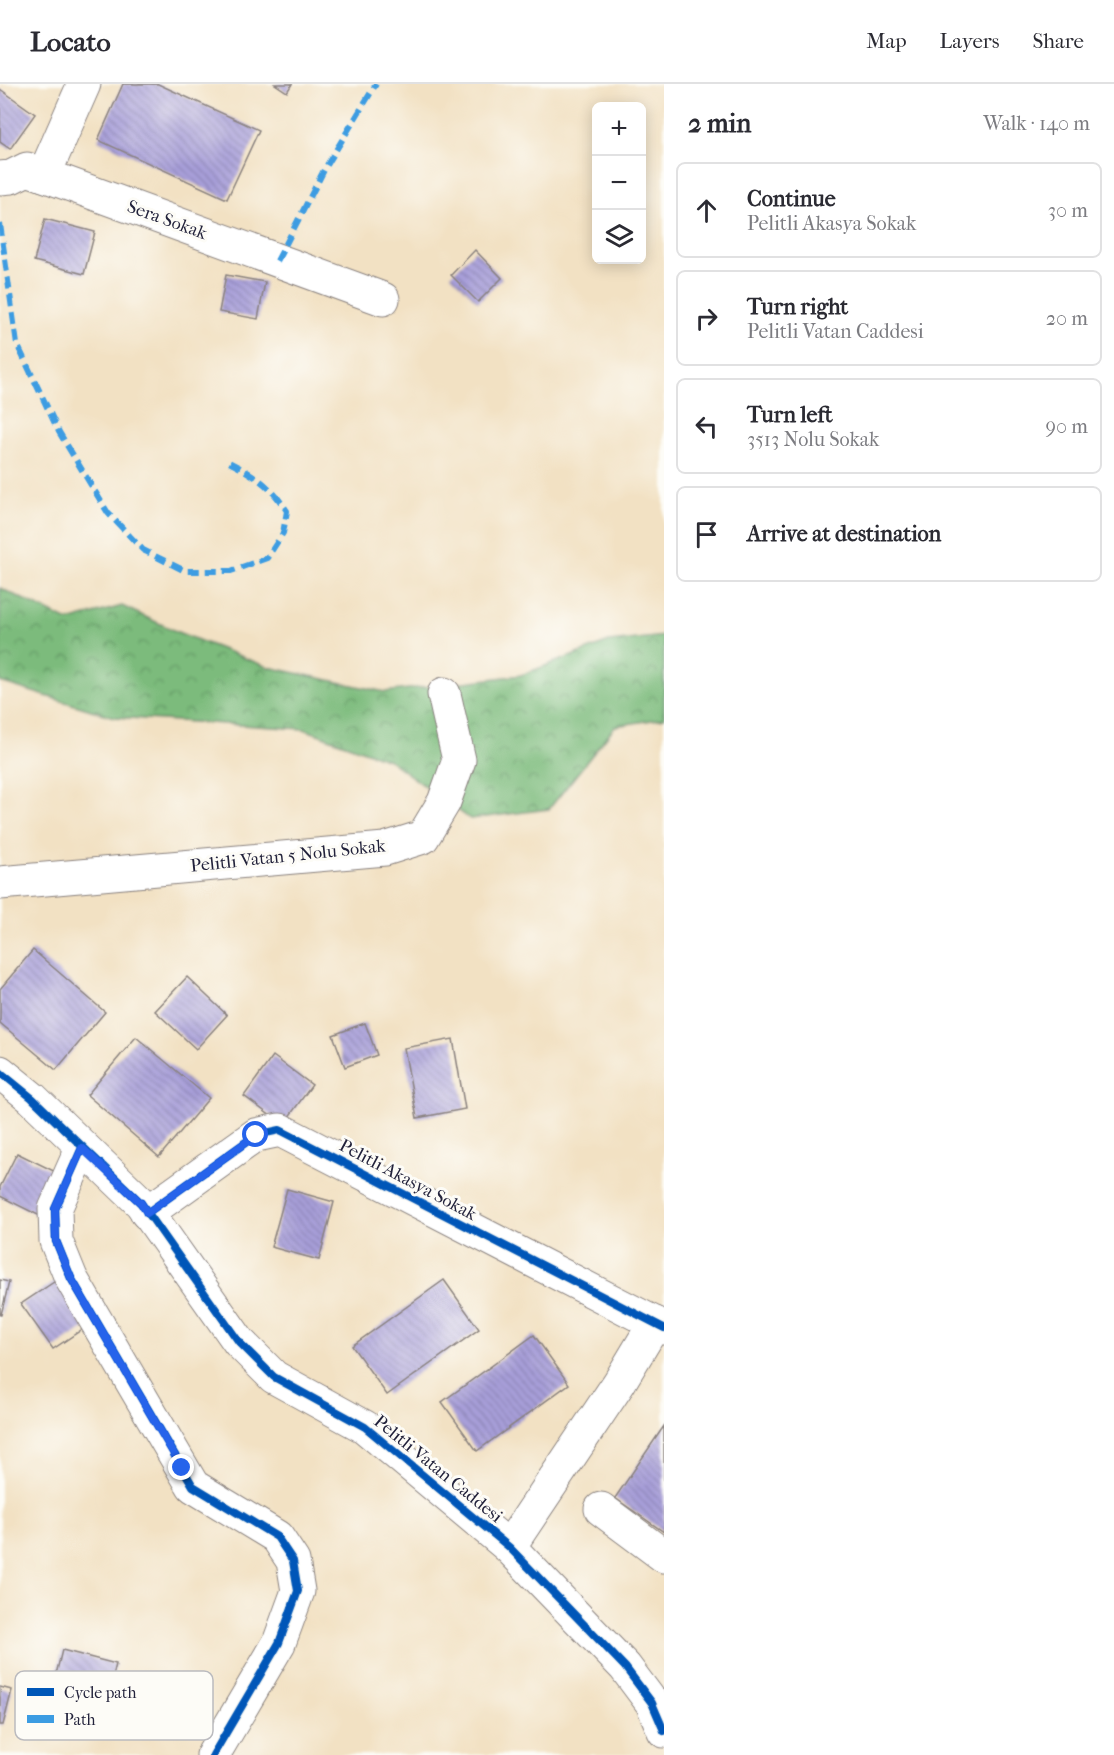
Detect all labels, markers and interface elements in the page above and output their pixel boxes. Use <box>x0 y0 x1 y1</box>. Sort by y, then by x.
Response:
text: Locato <box>30 25 111 58</box>
text: Map <box>866 29 907 53</box>
text: Layers <box>940 29 999 53</box>
text: Share <box>1032 29 1084 53</box>
map controls <box>592 102 646 264</box>
button: + <box>592 102 646 156</box>
text: 2 min <box>688 108 751 139</box>
text: Walk · 140 m <box>983 112 1090 135</box>
button: − <box>592 156 646 210</box>
text: Continue <box>747 186 836 212</box>
icon: ahead <box>690 194 723 227</box>
street label: Sera Sokak <box>124 196 210 244</box>
text: 30 m <box>1048 199 1088 222</box>
button: layers <box>592 210 646 264</box>
text: Pelitli Akasya Sokak <box>747 212 916 235</box>
text: Turn right <box>747 294 848 320</box>
icon: right <box>690 302 723 335</box>
text: 20 m <box>1046 307 1088 330</box>
text: Pelitli Vatan Caddesi <box>747 320 924 343</box>
text: Turn left <box>747 402 833 428</box>
icon: left <box>690 410 723 443</box>
text: 90 m <box>1046 415 1088 438</box>
text: 3513 Nolu Sokak <box>747 428 879 451</box>
icon: arrive <box>690 518 723 551</box>
text: Arrive at destination <box>747 521 941 547</box>
street label: Pelitli Vatan 5 Nolu Sokak <box>189 835 387 877</box>
route start <box>242 1121 268 1147</box>
street label: Pelitli Akasya Sokak <box>336 1135 481 1225</box>
street label: Pelitli Vatan Caddesi <box>370 1411 507 1528</box>
route end <box>168 1454 194 1480</box>
legend <box>15 1671 213 1740</box>
text: Cycle path <box>64 1683 136 1702</box>
text: Path <box>64 1710 96 1729</box>

